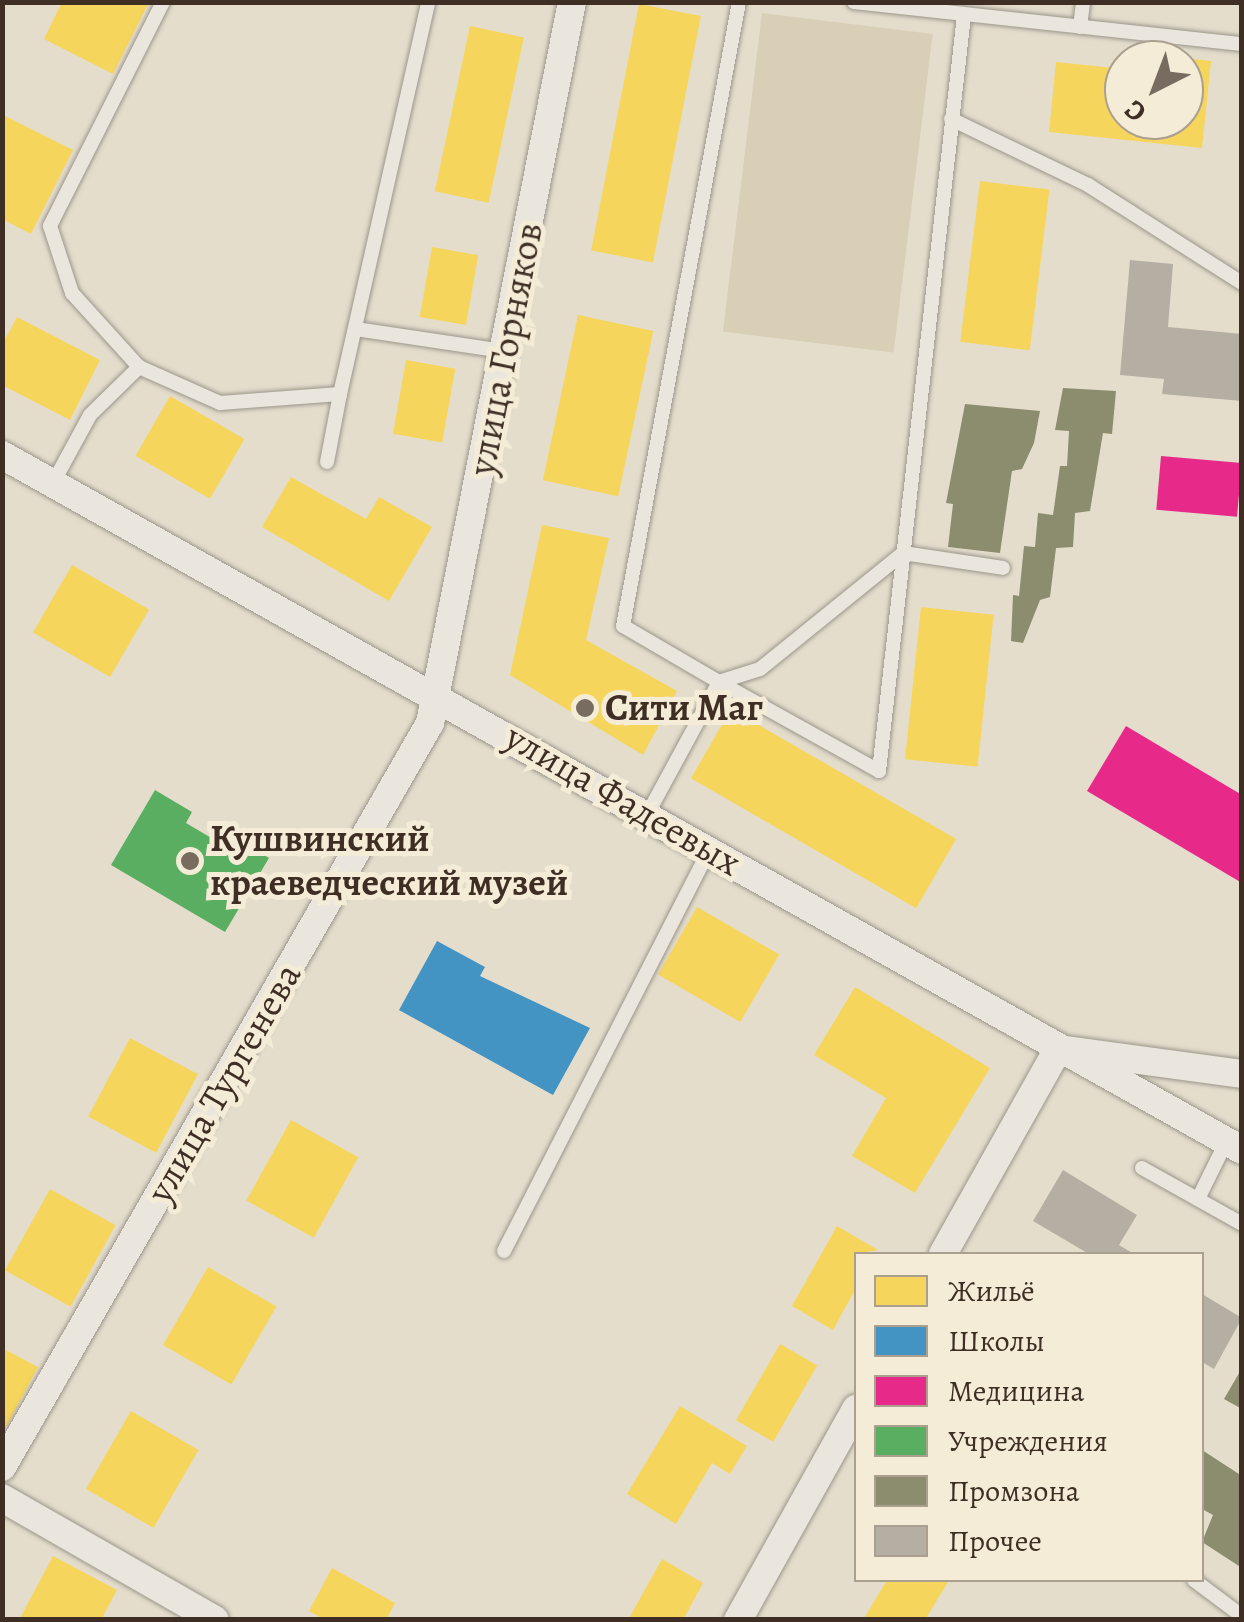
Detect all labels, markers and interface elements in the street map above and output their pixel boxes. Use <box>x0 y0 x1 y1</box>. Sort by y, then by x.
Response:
north arrow <box>1104 40 1204 140</box>
text: С <box>1116 91 1154 131</box>
street label: улица Горняков <box>459 219 553 479</box>
place label: Сити Маг <box>605 685 763 731</box>
marker: Сити Маг <box>574 697 596 719</box>
street label: улица Фадеевых <box>497 714 749 886</box>
place label: Кушвинский краеведческий музей <box>210 816 568 906</box>
marker: Кушвинский краеведческий музей <box>179 850 201 872</box>
street label: улица Тургенева <box>137 955 311 1211</box>
legend <box>854 1252 1204 1582</box>
text: Жильё <box>948 1271 1035 1311</box>
text: Школы <box>948 1321 1045 1361</box>
text: Медицина <box>948 1371 1084 1411</box>
text: Учреждения <box>948 1421 1108 1461</box>
text: Промзона <box>948 1471 1080 1511</box>
text: Прочее <box>948 1521 1042 1561</box>

